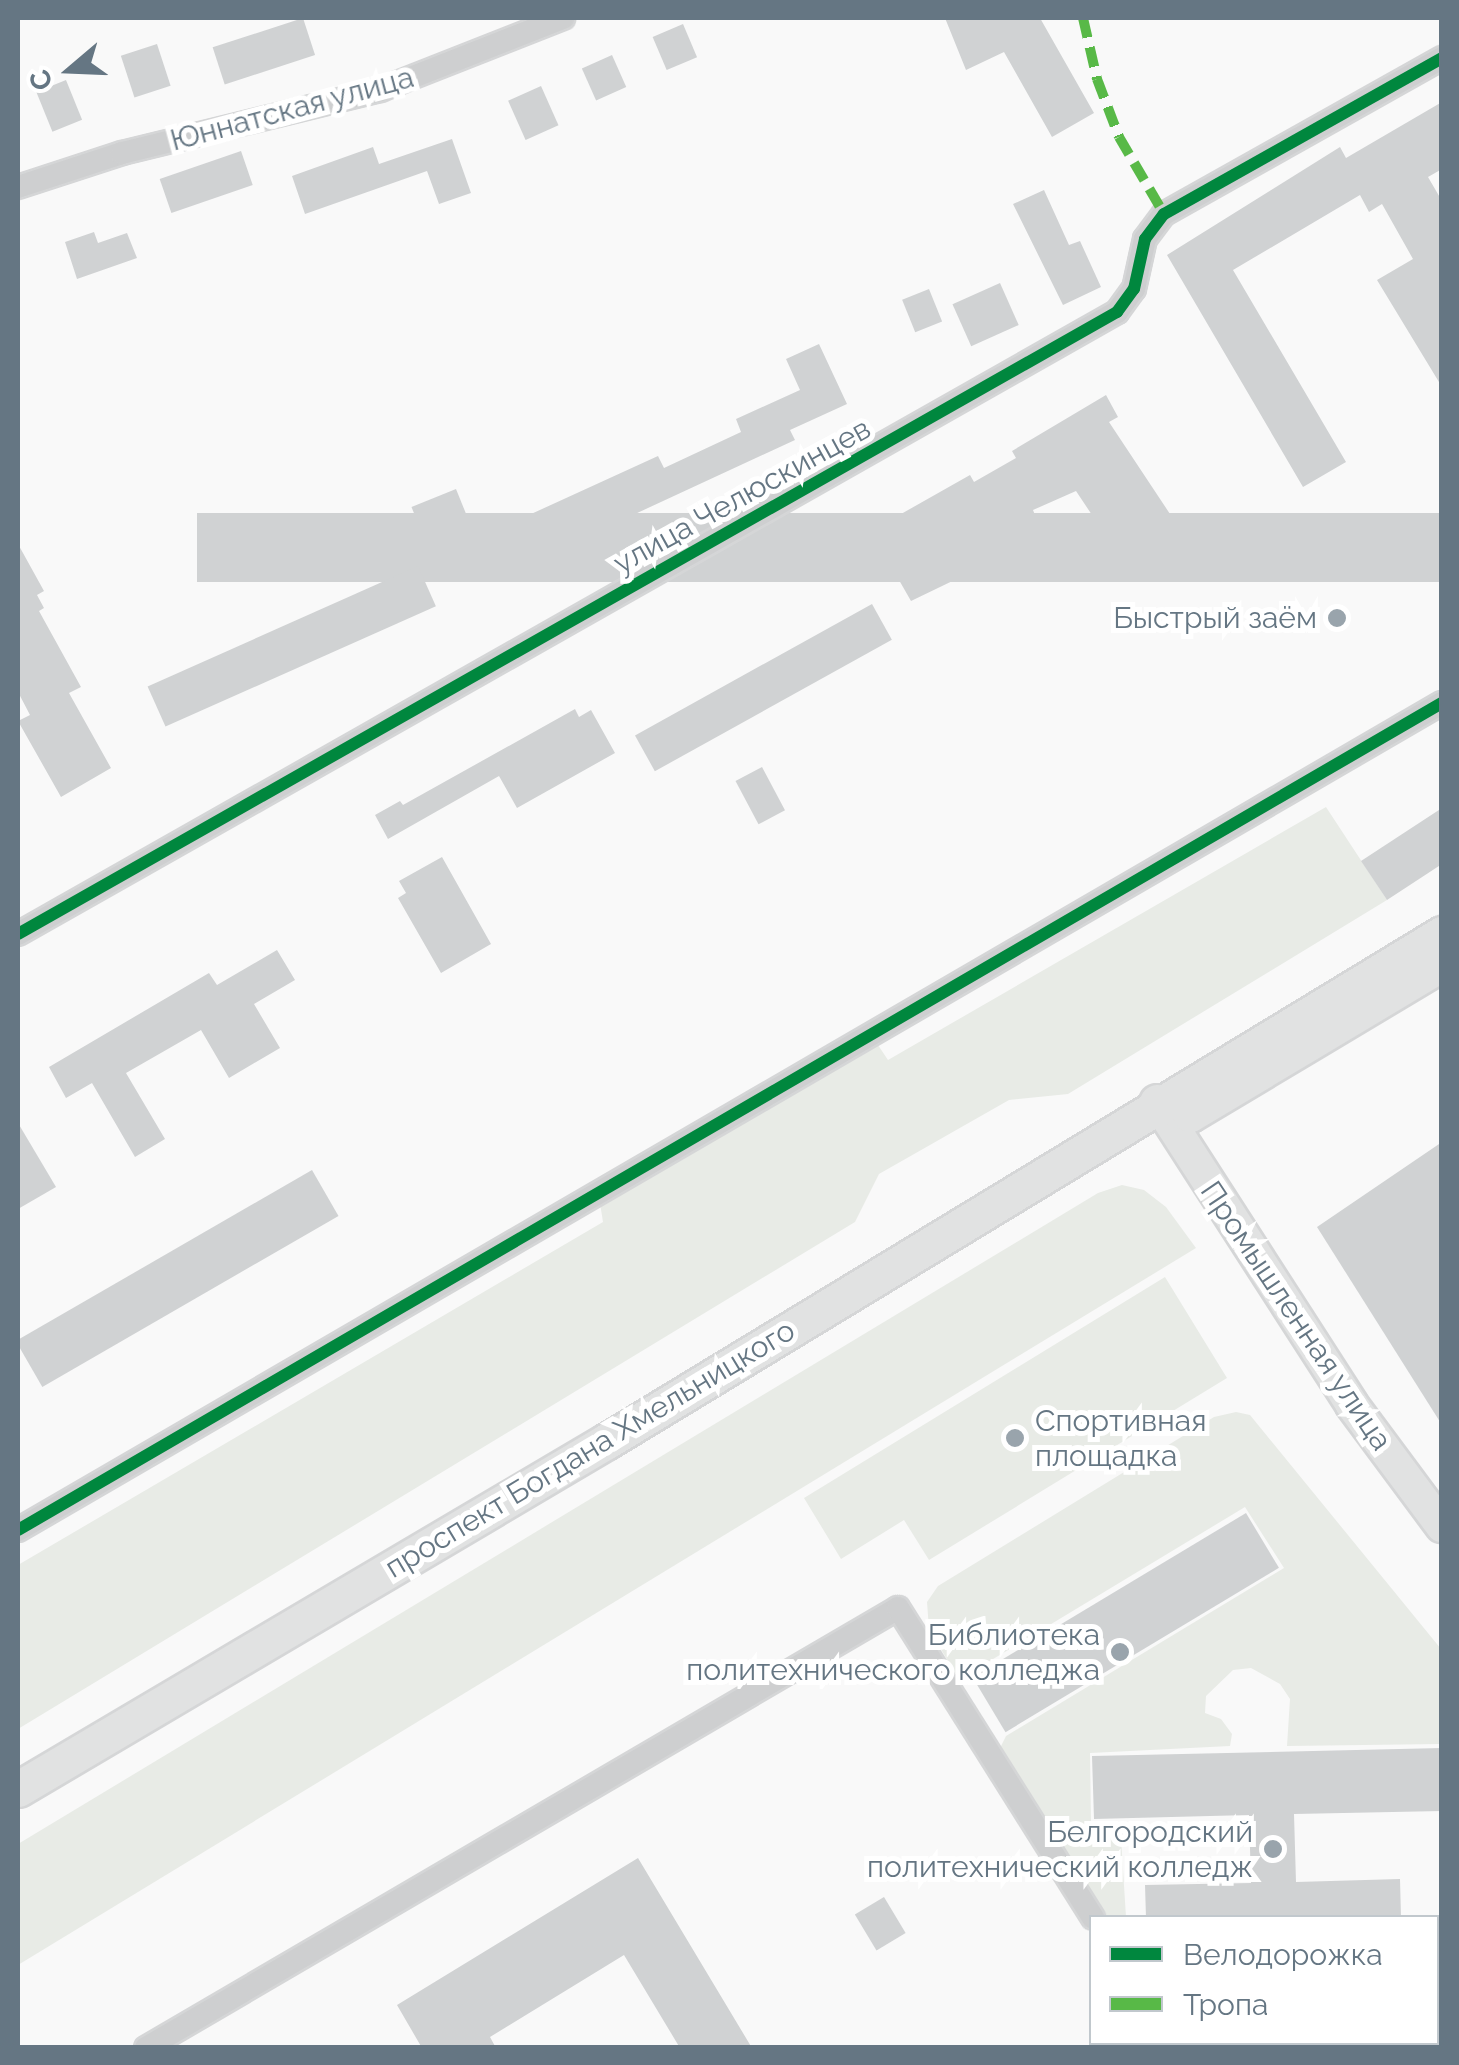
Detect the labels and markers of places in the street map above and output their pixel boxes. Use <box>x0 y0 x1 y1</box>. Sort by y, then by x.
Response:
place label: Быстрый заём <box>1113 600 1317 636</box>
marker: Быстрый заём <box>1326 607 1348 629</box>
place label: Спортивная площадка <box>1035 1403 1207 1474</box>
marker: Спортивная площадка <box>1004 1427 1026 1449</box>
place label: Библиотека политехнического колледжа <box>686 1617 1100 1688</box>
marker: Библиотека политехнического колледжа <box>1109 1641 1131 1663</box>
place label: Белгородский политехнический колледж <box>867 1814 1253 1884</box>
marker: Белгородский политехнический колледж <box>1262 1838 1284 1860</box>

